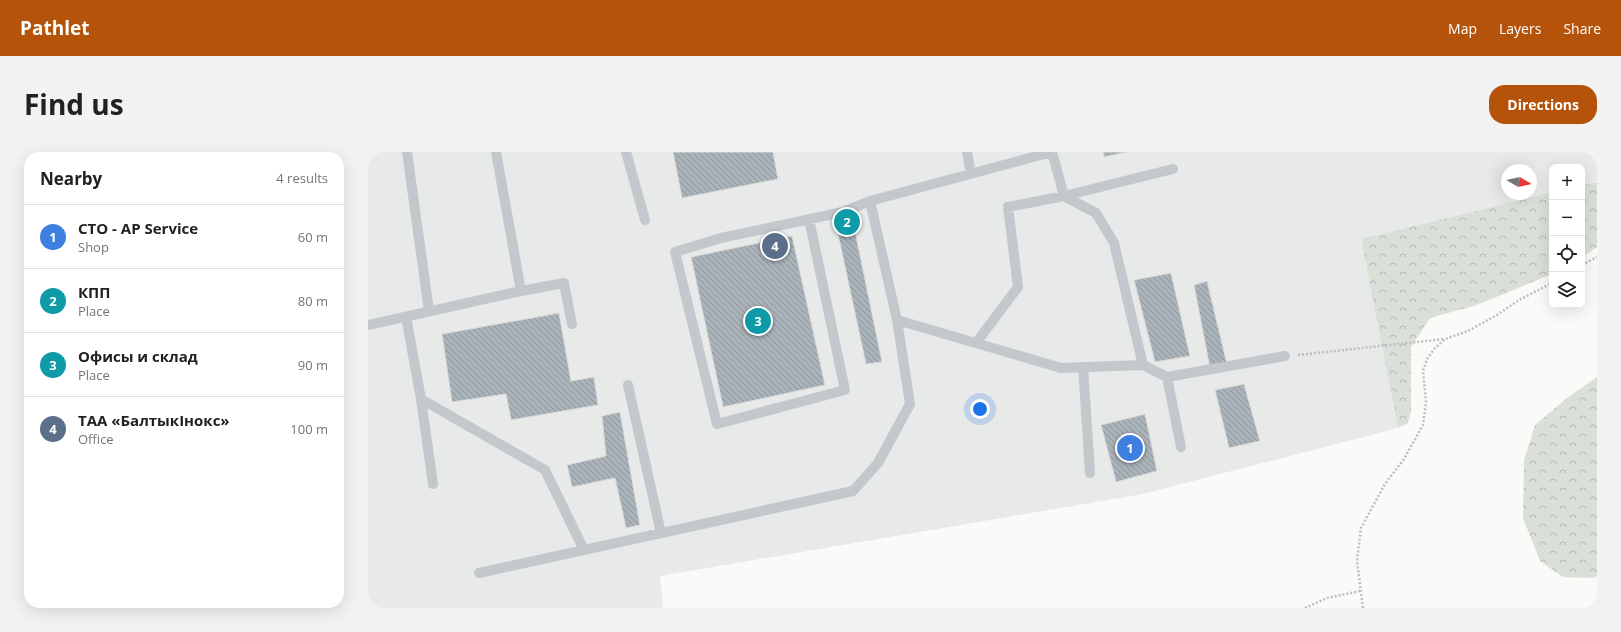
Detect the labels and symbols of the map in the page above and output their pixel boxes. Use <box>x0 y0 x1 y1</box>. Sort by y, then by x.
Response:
north arrow <box>1501 164 1537 200</box>
pin: 2 <box>834 207 860 237</box>
pin: 4 <box>762 231 788 261</box>
pin: 3 <box>745 306 771 336</box>
your location <box>970 399 990 419</box>
pin: 1 <box>1117 433 1143 463</box>

